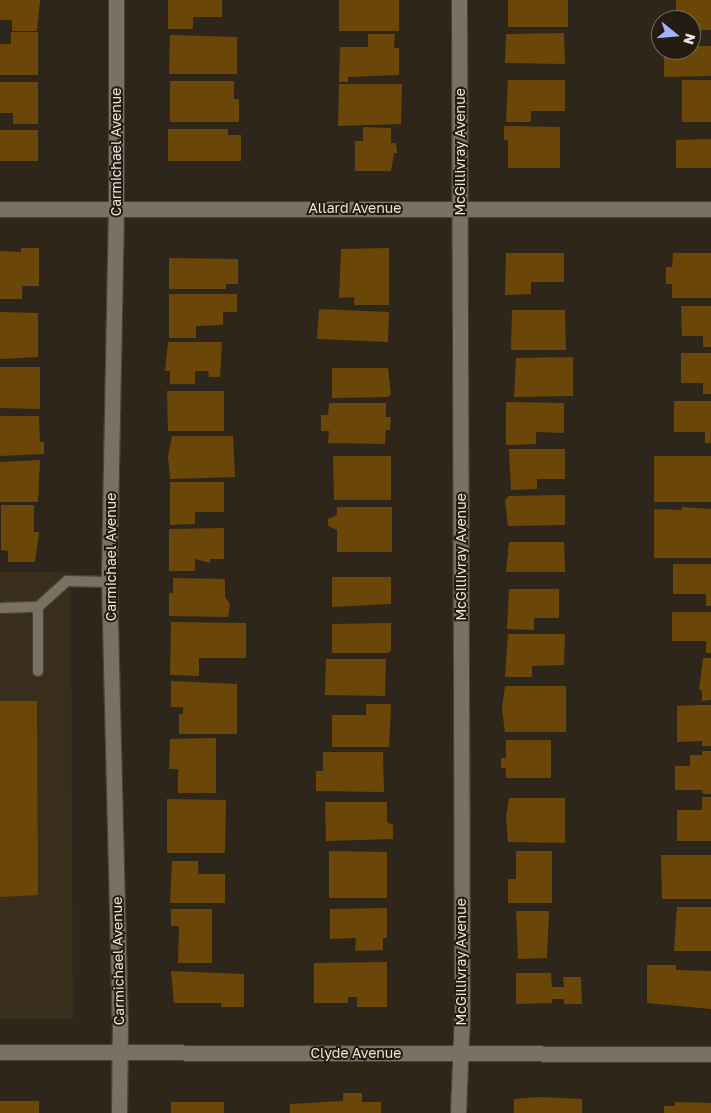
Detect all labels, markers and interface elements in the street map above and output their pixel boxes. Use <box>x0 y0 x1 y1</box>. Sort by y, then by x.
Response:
north arrow <box>651 10 701 60</box>
text: N <box>680 32 700 47</box>
street label: Carmichael Avenue <box>108 88 124 216</box>
street label: McGillivray Avenue <box>452 88 468 216</box>
street label: Allard Avenue <box>309 200 401 216</box>
street label: Carmichael Avenue <box>103 493 119 621</box>
street label: McGillivray Avenue <box>453 493 469 621</box>
street label: Carmichael Avenue <box>108 897 128 1025</box>
street label: McGillivray Avenue <box>453 898 469 1026</box>
street label: Clyde Avenue <box>311 1045 401 1061</box>

